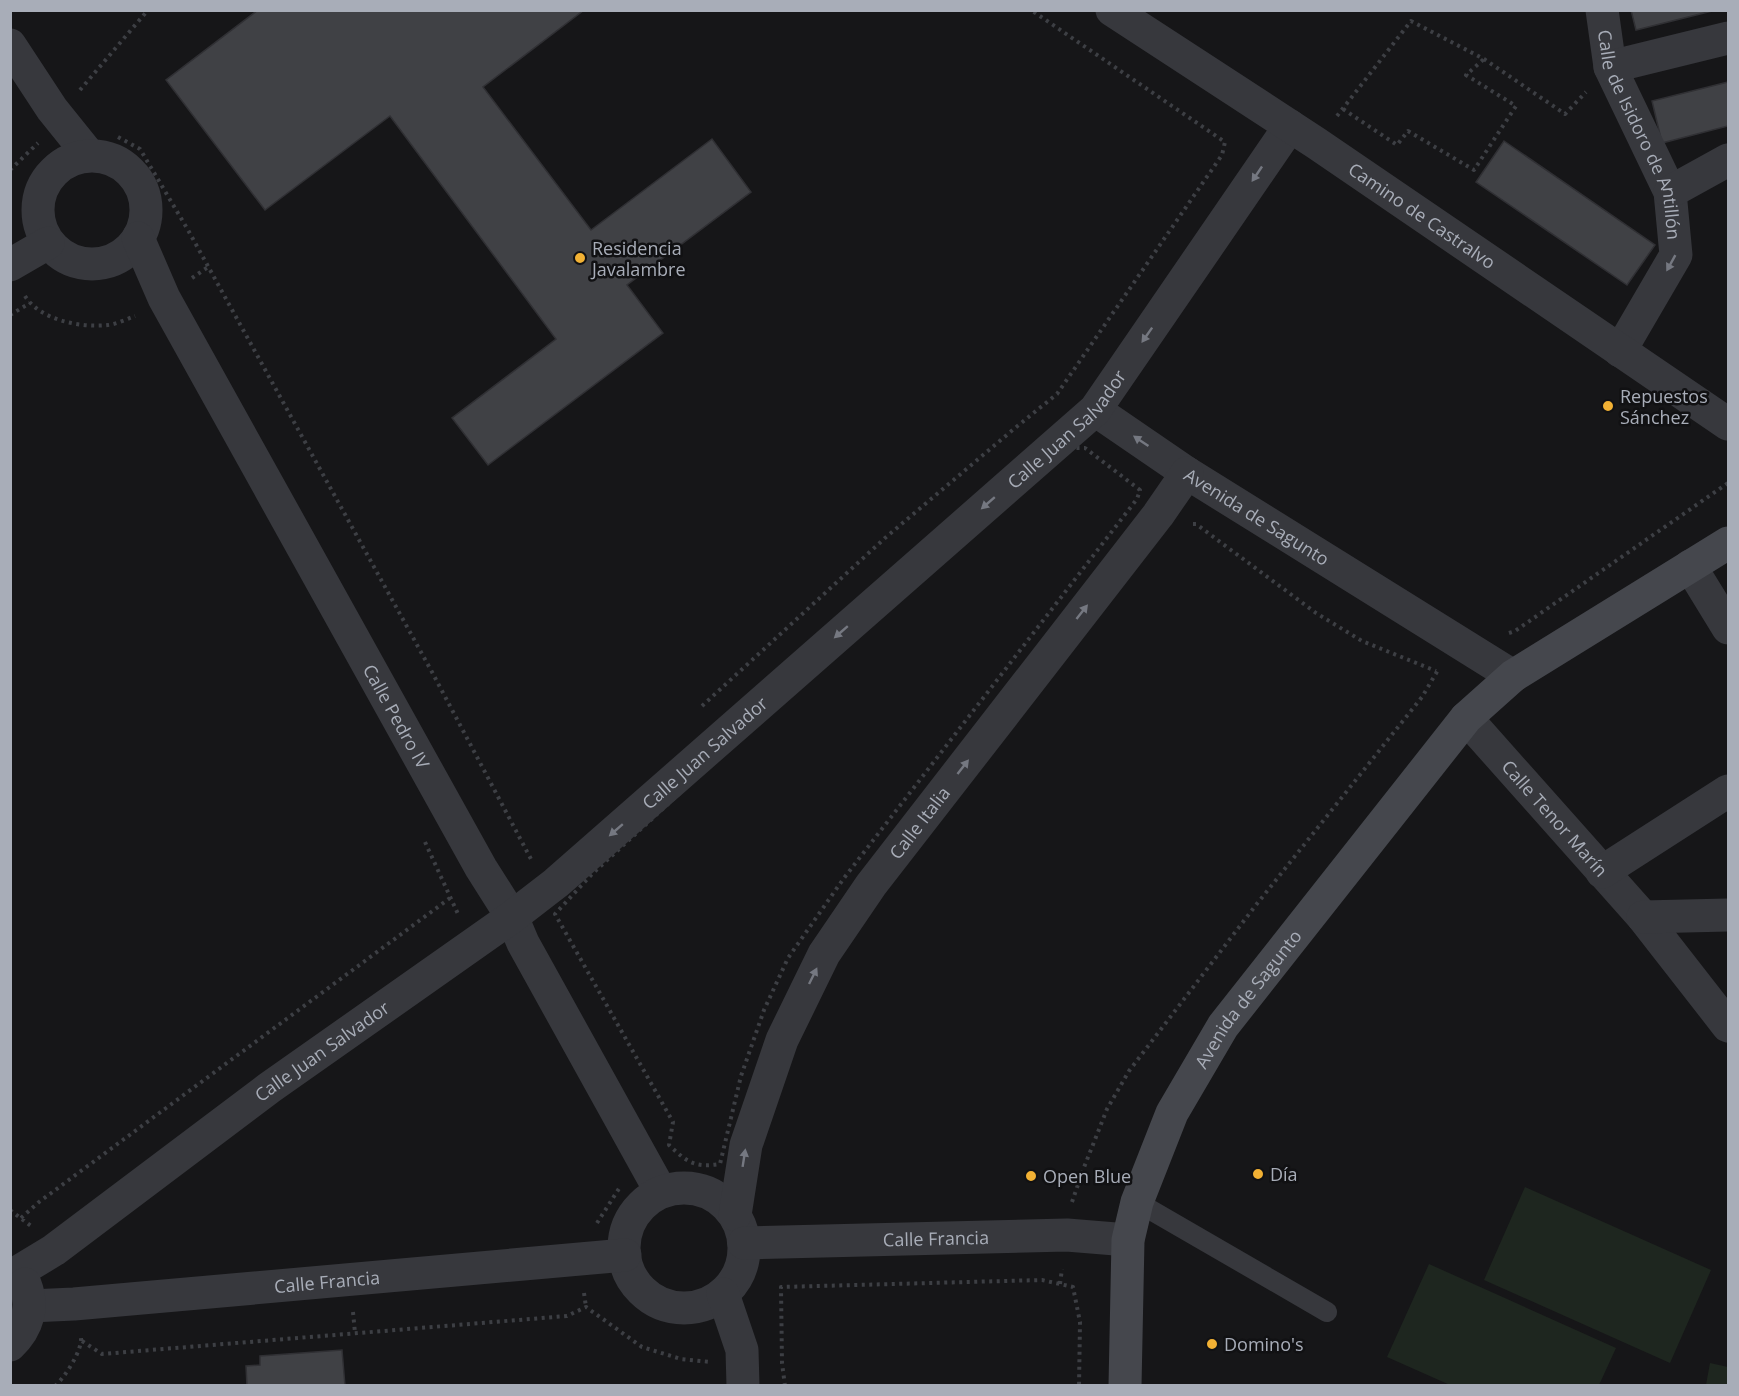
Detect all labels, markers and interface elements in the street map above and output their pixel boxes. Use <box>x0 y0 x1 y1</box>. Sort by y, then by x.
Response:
street label: Calle de Isidoro de Antillón <box>1593 28 1686 241</box>
street label: Camino de Castralvo <box>1344 157 1500 274</box>
one-way arrow <box>1252 166 1263 182</box>
place label: Residencia Javalambre <box>590 236 686 281</box>
marker: Residencia Javalambre <box>573 251 587 265</box>
one-way arrow <box>1666 255 1676 272</box>
one-way arrow <box>1141 326 1153 342</box>
street label: Calle Juan Salvador <box>1002 365 1131 494</box>
place label: Repuestos Sánchez <box>1620 384 1708 429</box>
marker: Repuestos Sánchez <box>1601 399 1615 413</box>
one-way arrow <box>1133 436 1149 447</box>
street label: Avenida de Sagunto <box>1180 462 1334 571</box>
one-way arrow <box>980 497 996 510</box>
one-way arrow <box>1076 605 1088 620</box>
one-way arrow <box>834 625 849 638</box>
street label: Calle Pedro IV <box>358 660 435 773</box>
street label: Calle Juan Salvador <box>637 691 773 814</box>
street label: Calle Tenor Marín <box>1497 755 1613 882</box>
one-way arrow <box>957 759 969 775</box>
street label: Calle Italia <box>884 781 955 864</box>
one-way arrow <box>609 823 624 836</box>
street label: Avenida de Sagunto <box>1189 925 1307 1073</box>
one-way arrow <box>808 967 817 984</box>
street label: Calle Juan Salvador <box>249 995 394 1107</box>
one-way arrow <box>740 1148 749 1167</box>
place label: Día <box>1270 1162 1298 1186</box>
place label: Open Blue <box>1043 1164 1131 1188</box>
marker: Día <box>1251 1167 1265 1181</box>
marker: Open Blue <box>1024 1169 1038 1183</box>
street label: Calle Francia <box>883 1225 989 1252</box>
street label: Calle Francia <box>273 1265 381 1298</box>
place label: Domino's <box>1224 1332 1304 1356</box>
marker: Domino's <box>1205 1337 1219 1351</box>

